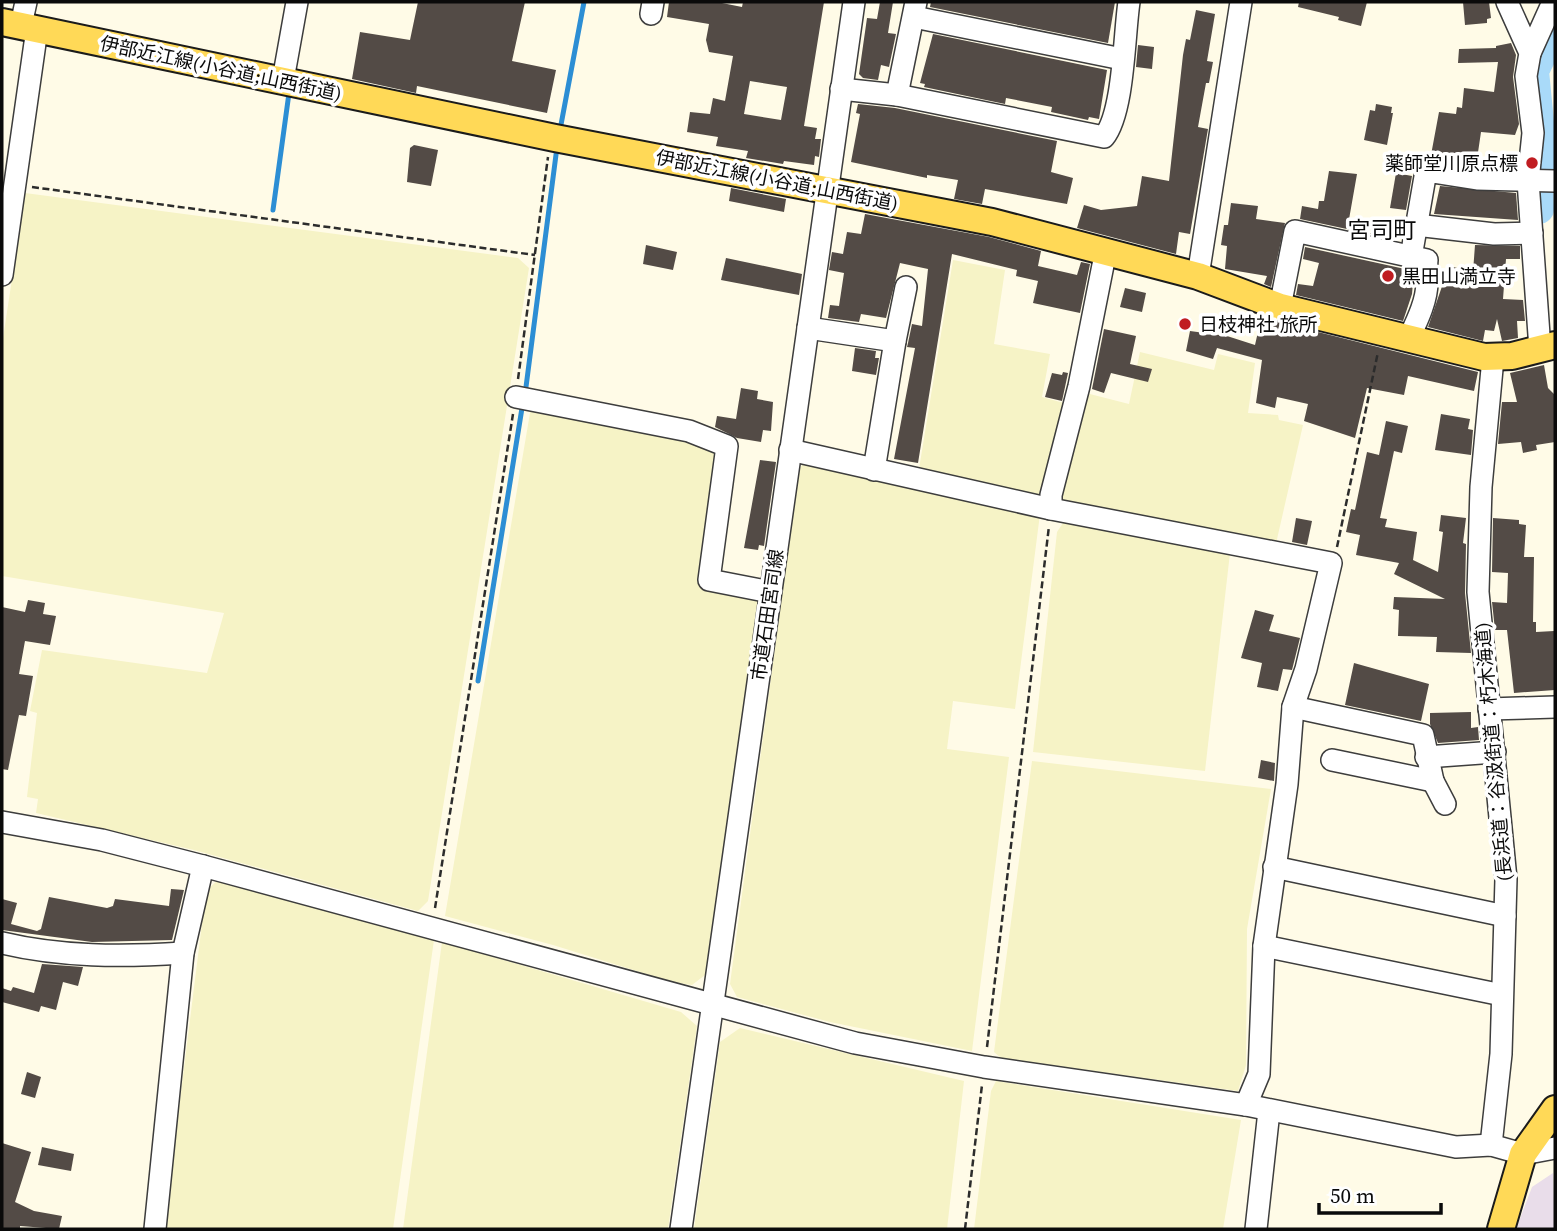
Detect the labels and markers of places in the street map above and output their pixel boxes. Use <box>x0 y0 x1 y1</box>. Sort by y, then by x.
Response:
place label: 薬師堂川原点標 <box>1385 150 1518 176</box>
marker: 薬師堂川原点標 <box>1524 155 1540 171</box>
place label: 黒田山満立寺 <box>1402 263 1516 289</box>
marker: 黒田山満立寺 <box>1380 268 1396 284</box>
place label: 日枝神社 旅所 <box>1199 311 1317 337</box>
marker: 日枝神社 旅所 <box>1177 316 1193 332</box>

